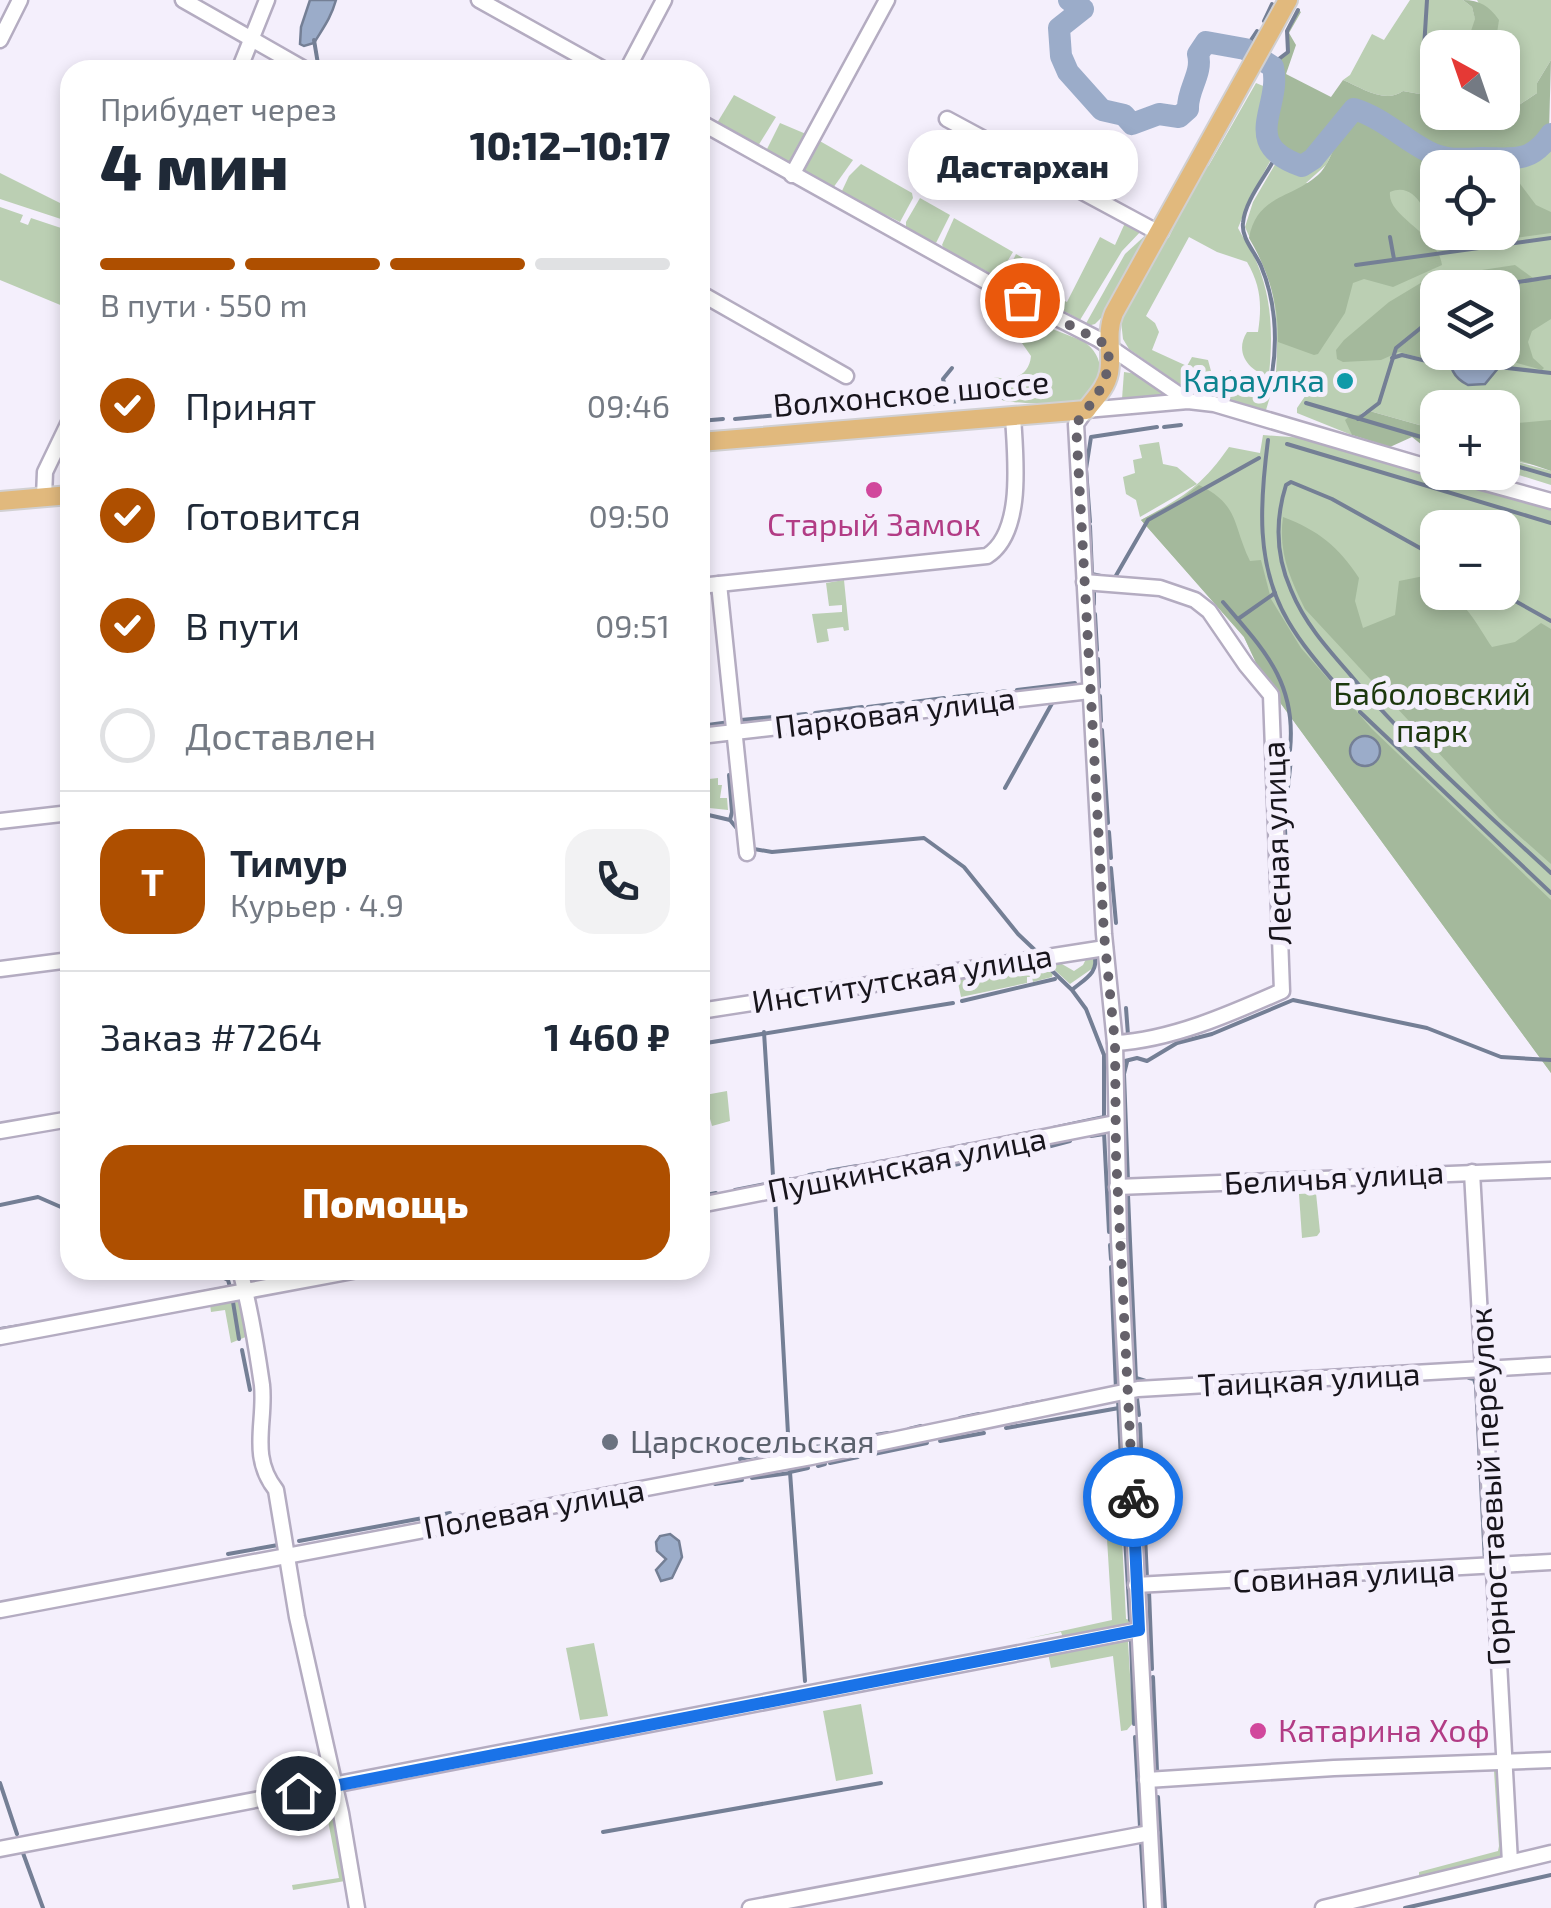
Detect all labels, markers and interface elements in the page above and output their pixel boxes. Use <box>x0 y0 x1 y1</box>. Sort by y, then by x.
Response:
north arrow <box>1420 30 1520 130</box>
map controls <box>1420 30 1520 610</box>
text: Прибудет через <box>100 89 337 127</box>
text: 10:12–10:17 <box>470 122 670 168</box>
text: 4 мин <box>100 125 289 203</box>
callout: Дастархан <box>907 130 1137 200</box>
text: Дастархан <box>937 146 1109 184</box>
button: locate <box>1420 150 1520 250</box>
pin <box>980 258 1065 343</box>
button: layers <box>1420 270 1520 370</box>
icon: bag <box>995 273 1050 328</box>
text: В пути · 550 m <box>100 285 307 323</box>
place label: Караулка <box>1183 360 1325 399</box>
street label: Волхонское шоссе <box>771 361 1051 423</box>
marker: Караулка <box>1334 370 1356 392</box>
icon: check <box>100 378 155 433</box>
text: Принят <box>185 382 316 428</box>
text: 09:46 <box>587 386 670 424</box>
button: + <box>1420 390 1520 490</box>
marker: Старый Замок <box>863 479 885 501</box>
icon: check <box>100 488 155 543</box>
text: Готовится <box>185 492 361 538</box>
text: 09:50 <box>588 496 670 534</box>
place label: Старый Замок <box>767 504 981 542</box>
button: − <box>1420 510 1520 610</box>
icon: check <box>100 598 155 653</box>
text: В пути <box>185 602 300 648</box>
text: 09:51 <box>595 606 670 644</box>
park label: Баболовский парк <box>1333 673 1531 748</box>
street label: Парковая улица <box>772 677 1017 746</box>
text: Доставлен <box>185 712 376 758</box>
street label: Лесная улица <box>1252 740 1299 946</box>
button: phone <box>565 829 670 934</box>
text: Тимур <box>230 839 348 885</box>
text: Т <box>141 858 164 904</box>
text: Курьер · 4.9 <box>230 885 404 923</box>
street label: Институтская улица <box>749 935 1055 1021</box>
text: Заказ #7264 <box>100 1013 323 1059</box>
text: 1 460 ₽ <box>544 1013 670 1059</box>
street label: Пушкинская улица <box>764 1117 1049 1210</box>
button: Помощь <box>100 1145 670 1260</box>
street label: Беличья улица <box>1223 1151 1445 1202</box>
street label: Горностаевый переулок <box>1460 1307 1517 1668</box>
street label: Таицкая улица <box>1197 1353 1421 1404</box>
place label: Царскосельская <box>630 1421 875 1459</box>
marker: Царскосельская <box>599 1431 621 1453</box>
courier <box>1083 1447 1183 1547</box>
street label: Полевая улица <box>420 1469 647 1546</box>
icon: bike <box>1106 1470 1161 1525</box>
street label: Совиная улица <box>1232 1549 1456 1600</box>
place label: Катарина Хоф <box>1278 1710 1490 1748</box>
marker: Катарина Хоф <box>1247 1720 1269 1742</box>
pin <box>256 1751 341 1836</box>
icon: home <box>271 1766 326 1821</box>

